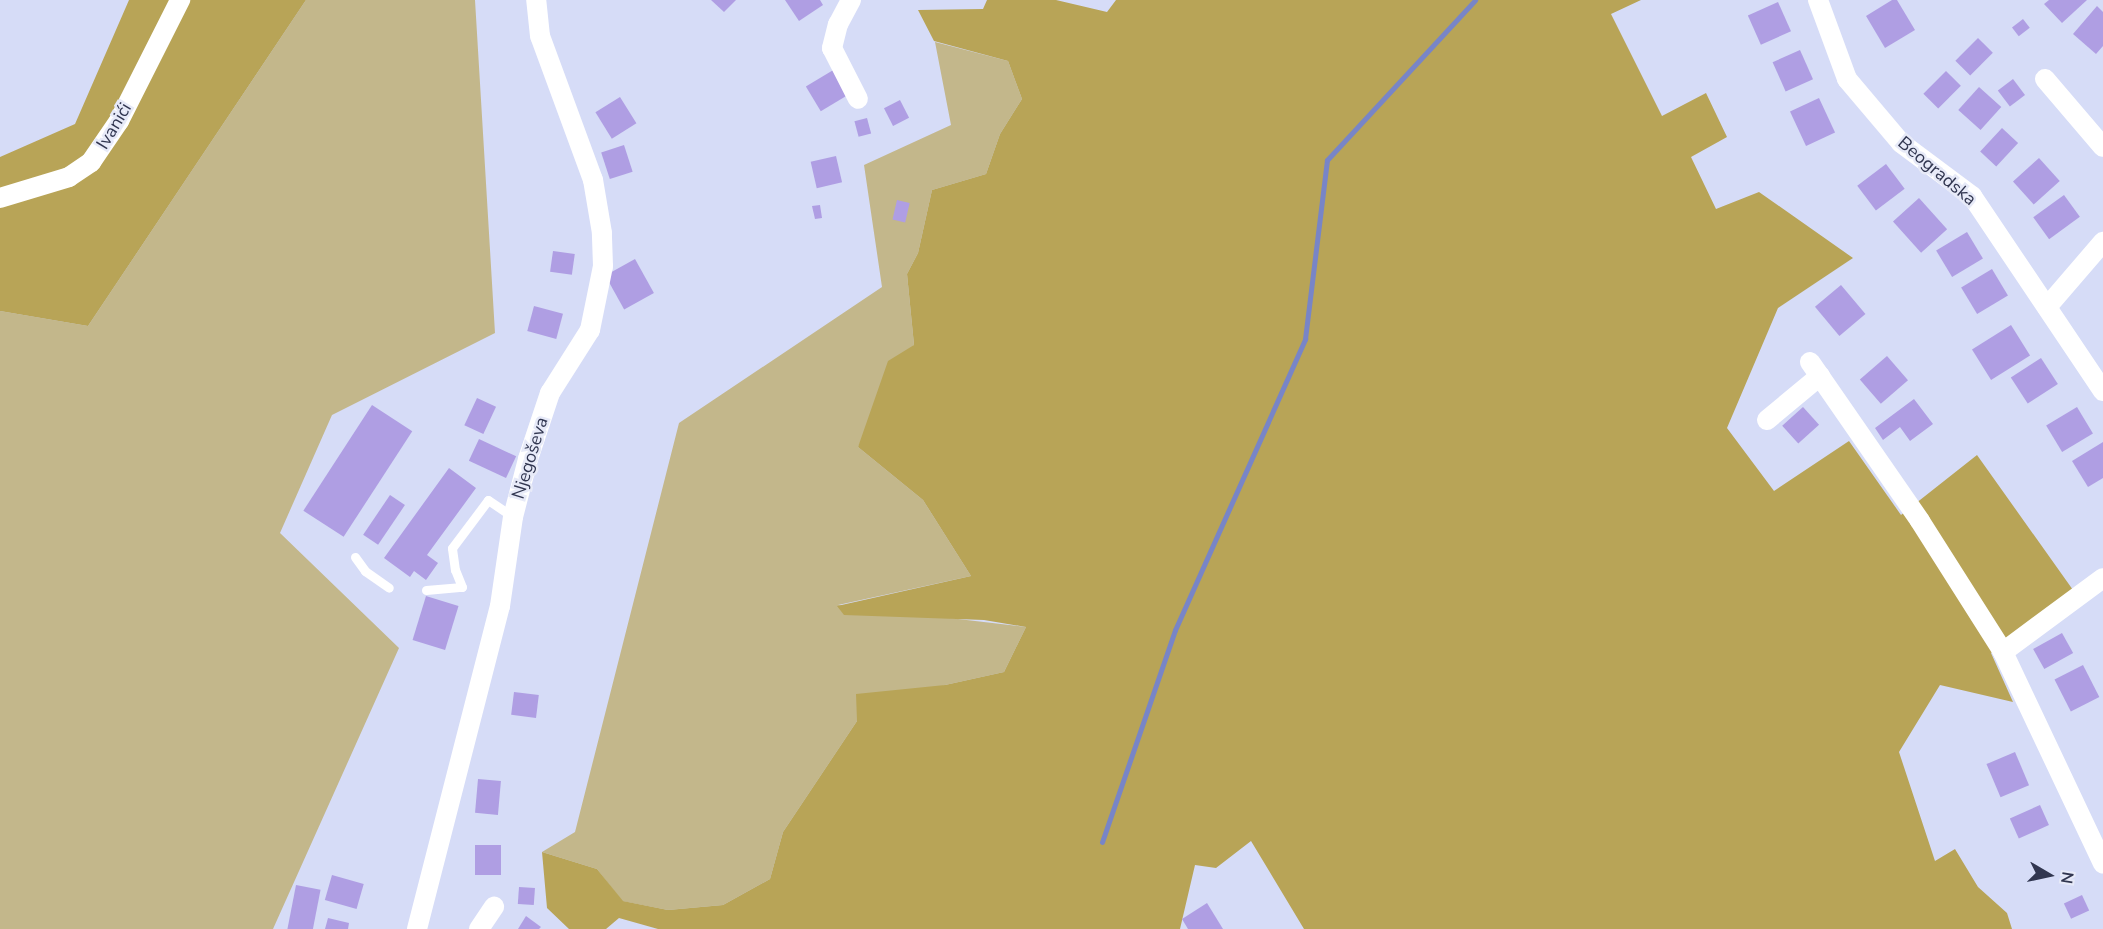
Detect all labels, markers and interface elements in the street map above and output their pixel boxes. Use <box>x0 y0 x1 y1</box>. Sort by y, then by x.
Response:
street label: Ivanići <box>92 99 136 153</box>
street label: Beogradska <box>1893 132 1981 210</box>
street label: Njegoševa <box>507 414 553 502</box>
north arrow <box>2019 845 2079 905</box>
text: N <box>2055 870 2079 885</box>

